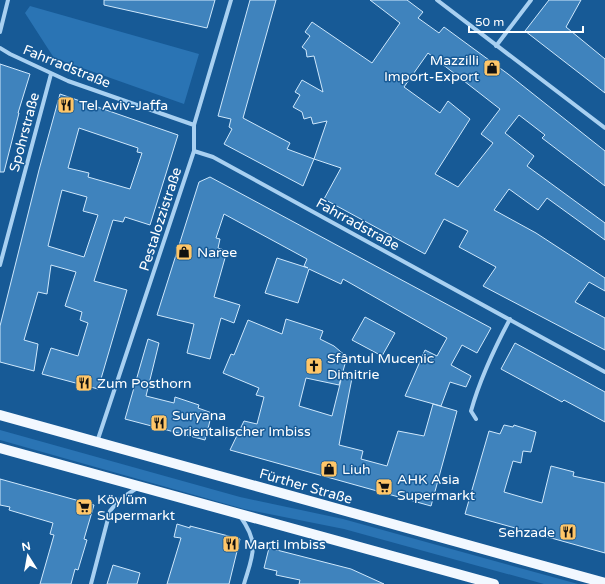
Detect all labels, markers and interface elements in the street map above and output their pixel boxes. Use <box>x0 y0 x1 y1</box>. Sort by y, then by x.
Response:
scale bar <box>469 8 583 34</box>
text: 50 m <box>475 15 504 29</box>
street label: Fahrradstraße <box>21 41 113 92</box>
place label: Mazzilli Import-Export <box>384 52 480 85</box>
shop icon: Mazzilli Import-Export <box>482 58 502 78</box>
street label: Spohrstraße <box>6 91 43 174</box>
restaurant icon: Tel Aviv-Jaffa <box>56 95 76 115</box>
place label: Tel Aviv-Jaffa <box>79 97 168 114</box>
street label: Pestalozzistraße <box>136 165 185 273</box>
street label: Fahrradstraße <box>313 194 403 254</box>
shop icon: Naree <box>174 242 194 262</box>
place label: Naree <box>197 244 237 261</box>
place label: Sfântul Mucenic Dimitrie <box>327 350 434 383</box>
church icon: Sfântul Mucenic Dimitrie <box>304 356 324 376</box>
restaurant icon: Zum Posthorn <box>74 373 94 393</box>
place label: Zum Posthorn <box>97 375 192 392</box>
place label: Suryana Orientalischer Imbiss <box>172 407 311 440</box>
restaurant icon: Suryana Orientalischer Imbiss <box>149 413 169 433</box>
shop icon: Liuh <box>319 459 339 479</box>
place label: Liuh <box>342 461 371 478</box>
street label: Fürther Straße <box>257 465 354 508</box>
place label: AHK Asia Supermarkt <box>397 471 476 504</box>
supermarket icon: AHK Asia Supermarkt <box>374 477 394 497</box>
place label: Köylüm Supermarkt <box>97 491 176 524</box>
supermarket icon: Köylüm Supermarkt <box>74 497 94 517</box>
restaurant icon: Sehzade <box>558 522 578 542</box>
place label: Sehzade <box>498 524 555 541</box>
restaurant icon: Marti Imbiss <box>221 534 241 554</box>
north arrow <box>8 536 48 576</box>
place label: Marti Imbiss <box>244 536 326 553</box>
text: N <box>21 539 32 554</box>

